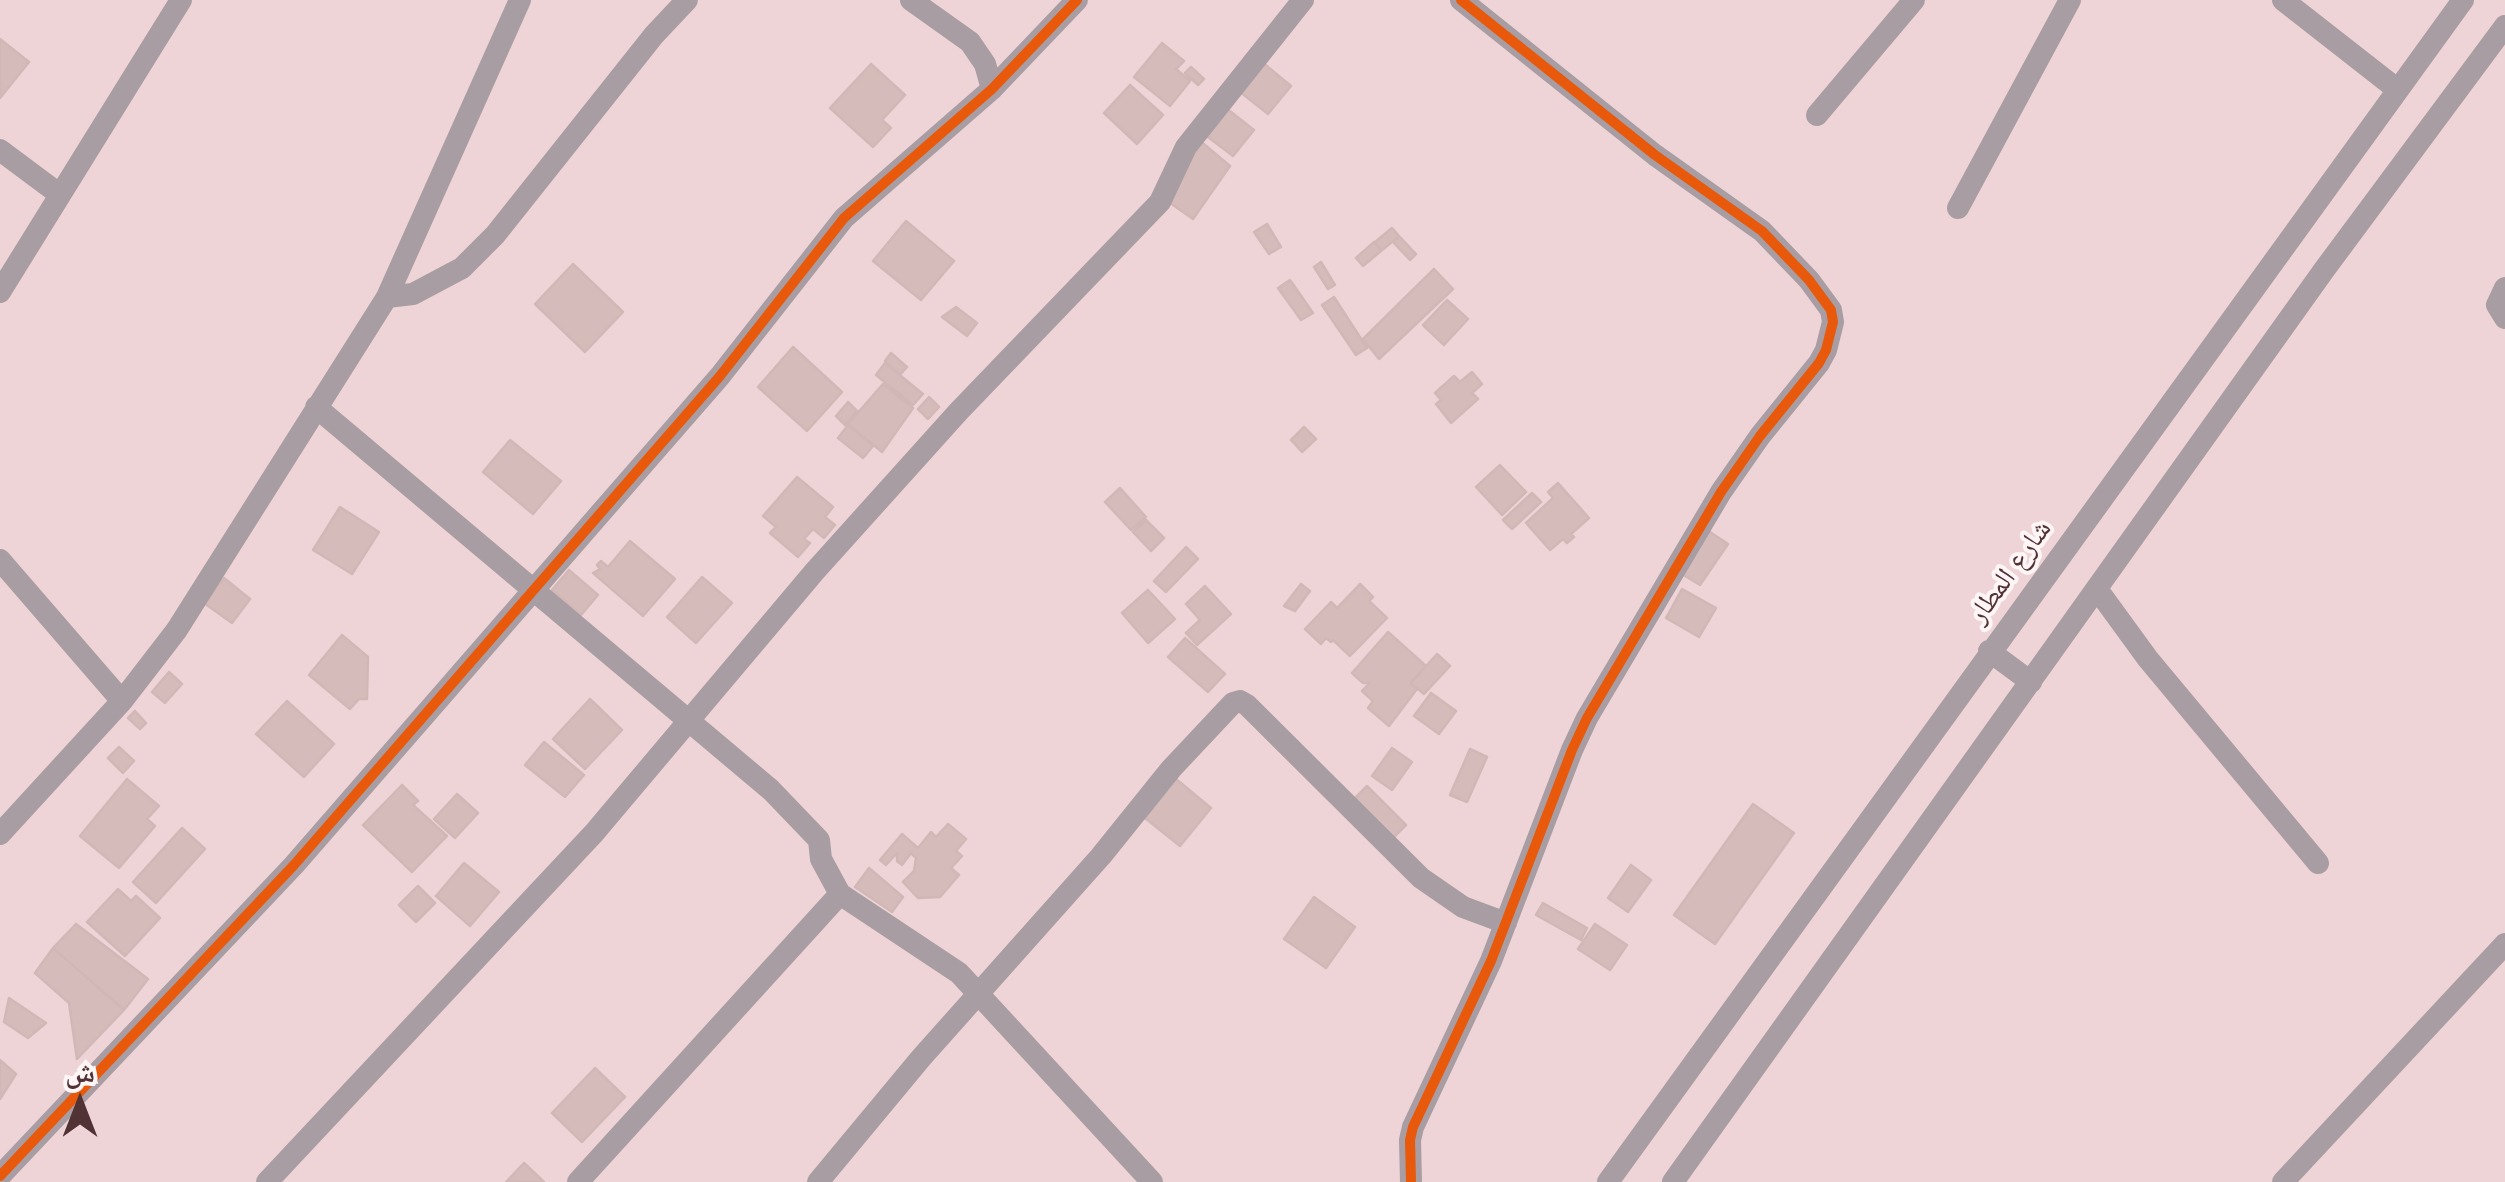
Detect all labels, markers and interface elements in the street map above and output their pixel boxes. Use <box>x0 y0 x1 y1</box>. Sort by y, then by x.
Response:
street label: شارع المطار <box>1961 513 2059 631</box>
north arrow <box>30 1052 130 1152</box>
text: ش <box>65 1054 95 1090</box>

